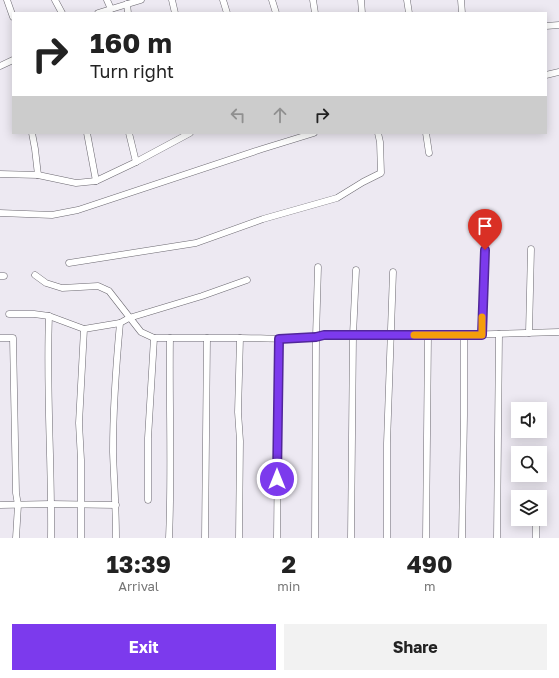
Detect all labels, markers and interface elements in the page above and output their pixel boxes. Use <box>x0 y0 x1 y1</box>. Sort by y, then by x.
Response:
text: 160 m <box>90 26 172 59</box>
icon: right <box>24 28 76 80</box>
text: Turn right <box>90 60 174 82</box>
icon: left <box>227 104 249 126</box>
icon: ahead <box>269 104 291 126</box>
icon: right <box>311 104 333 126</box>
pin <box>468 209 502 250</box>
icon: arrive <box>474 215 496 237</box>
map controls <box>511 402 547 526</box>
button: sound <box>511 402 547 438</box>
button: search <box>511 446 547 482</box>
position arrow <box>256 458 298 500</box>
button: layers <box>511 490 547 526</box>
text: 13:39 <box>106 549 171 578</box>
text: 2 <box>282 549 296 578</box>
text: 490 <box>407 549 453 578</box>
text: Arrival <box>118 578 159 594</box>
text: min <box>277 578 300 594</box>
text: m <box>424 578 435 594</box>
button: Exit <box>12 624 276 670</box>
button: Share <box>284 624 547 670</box>

